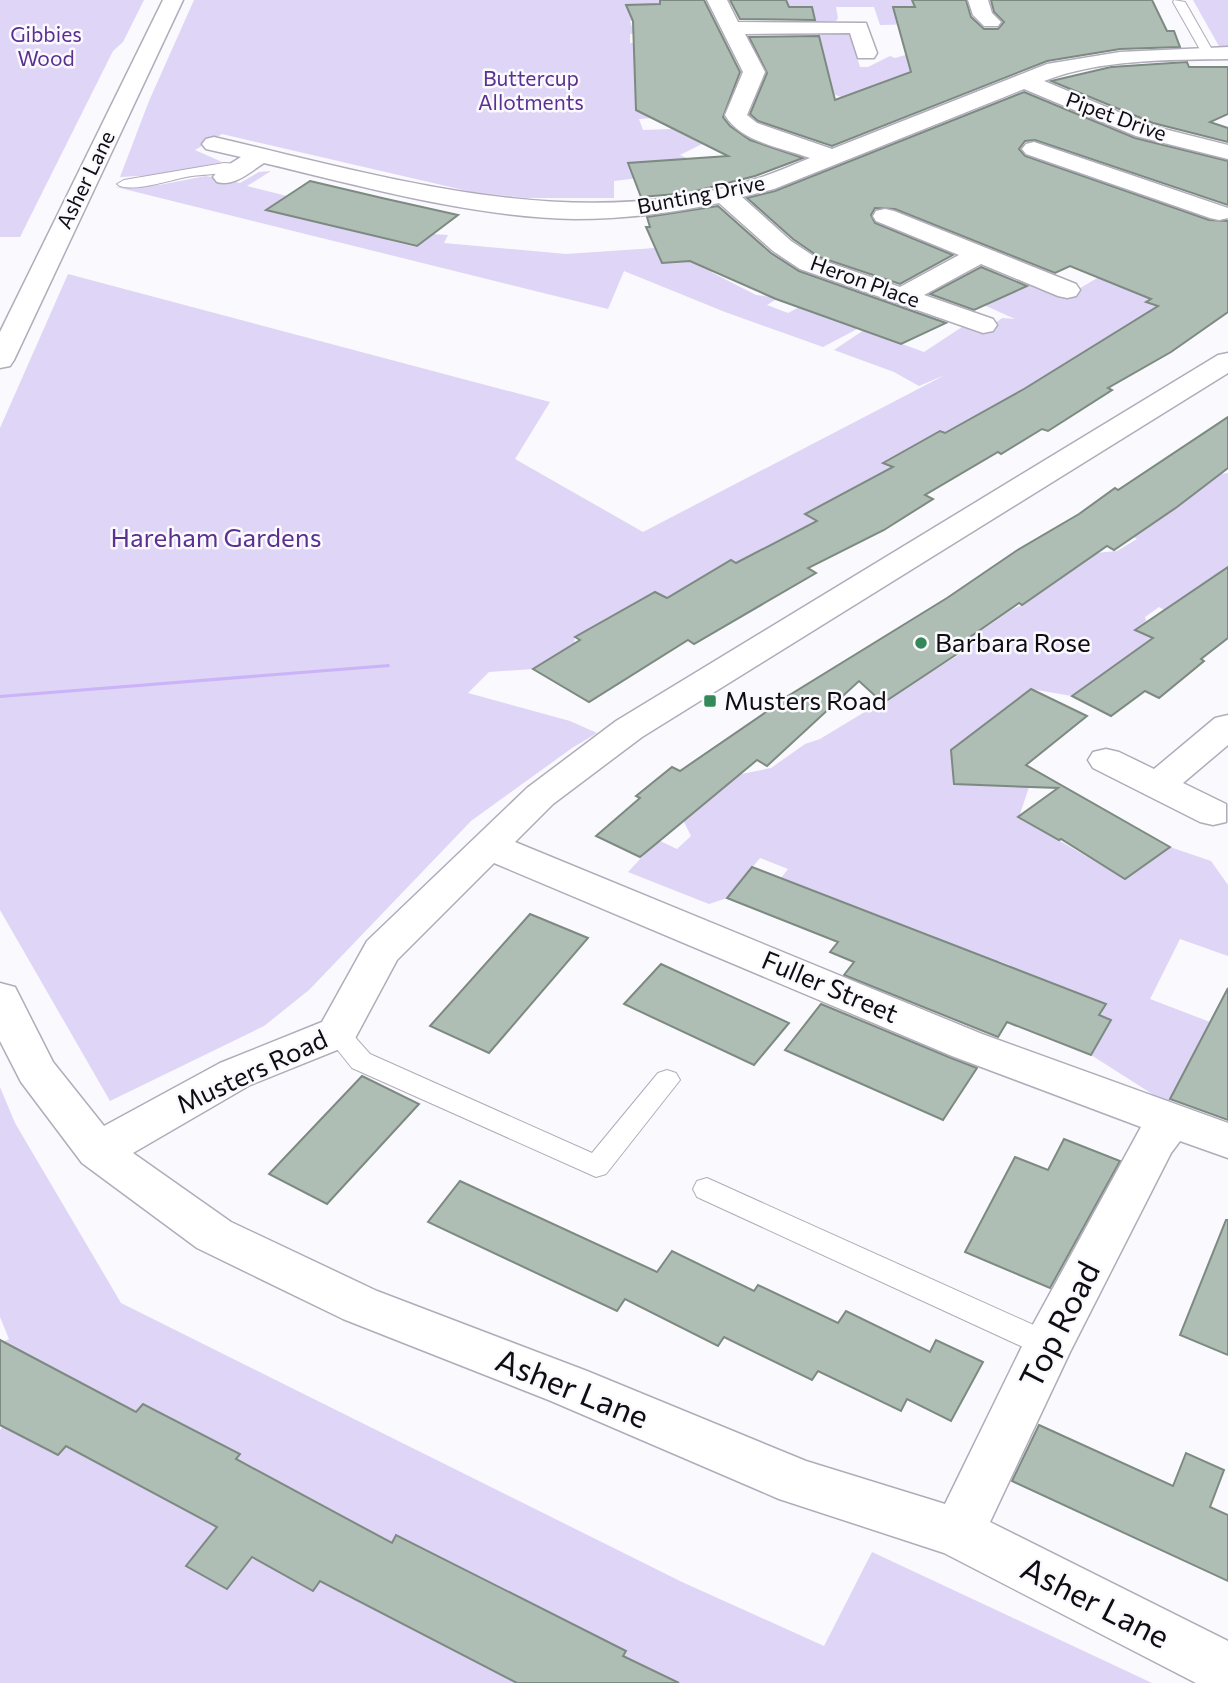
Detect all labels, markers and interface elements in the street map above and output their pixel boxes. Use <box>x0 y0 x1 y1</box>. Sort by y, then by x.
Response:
park label: Gibbies Wood <box>10 21 82 70</box>
park label: Buttercup Allotments <box>478 65 584 114</box>
street label: Pipet Drive <box>1063 86 1170 145</box>
street label: Asher Lane <box>50 126 119 232</box>
street label: Bunting Drive <box>635 169 767 218</box>
street label: Heron Place <box>807 249 924 312</box>
park label: Hareham Gardens <box>111 521 321 552</box>
place label: Barbara Rose <box>935 626 1091 657</box>
marker: Barbara Rose <box>913 635 929 651</box>
place label: Musters Road <box>724 684 887 715</box>
marker: Musters Road <box>702 693 718 709</box>
street label: Fuller Street <box>758 943 903 1028</box>
street label: Musters Road <box>171 1022 332 1119</box>
street label: Top Road <box>1009 1254 1107 1394</box>
street label: Asher Lane <box>491 1338 655 1436</box>
street label: Asher Lane <box>1015 1547 1177 1656</box>

